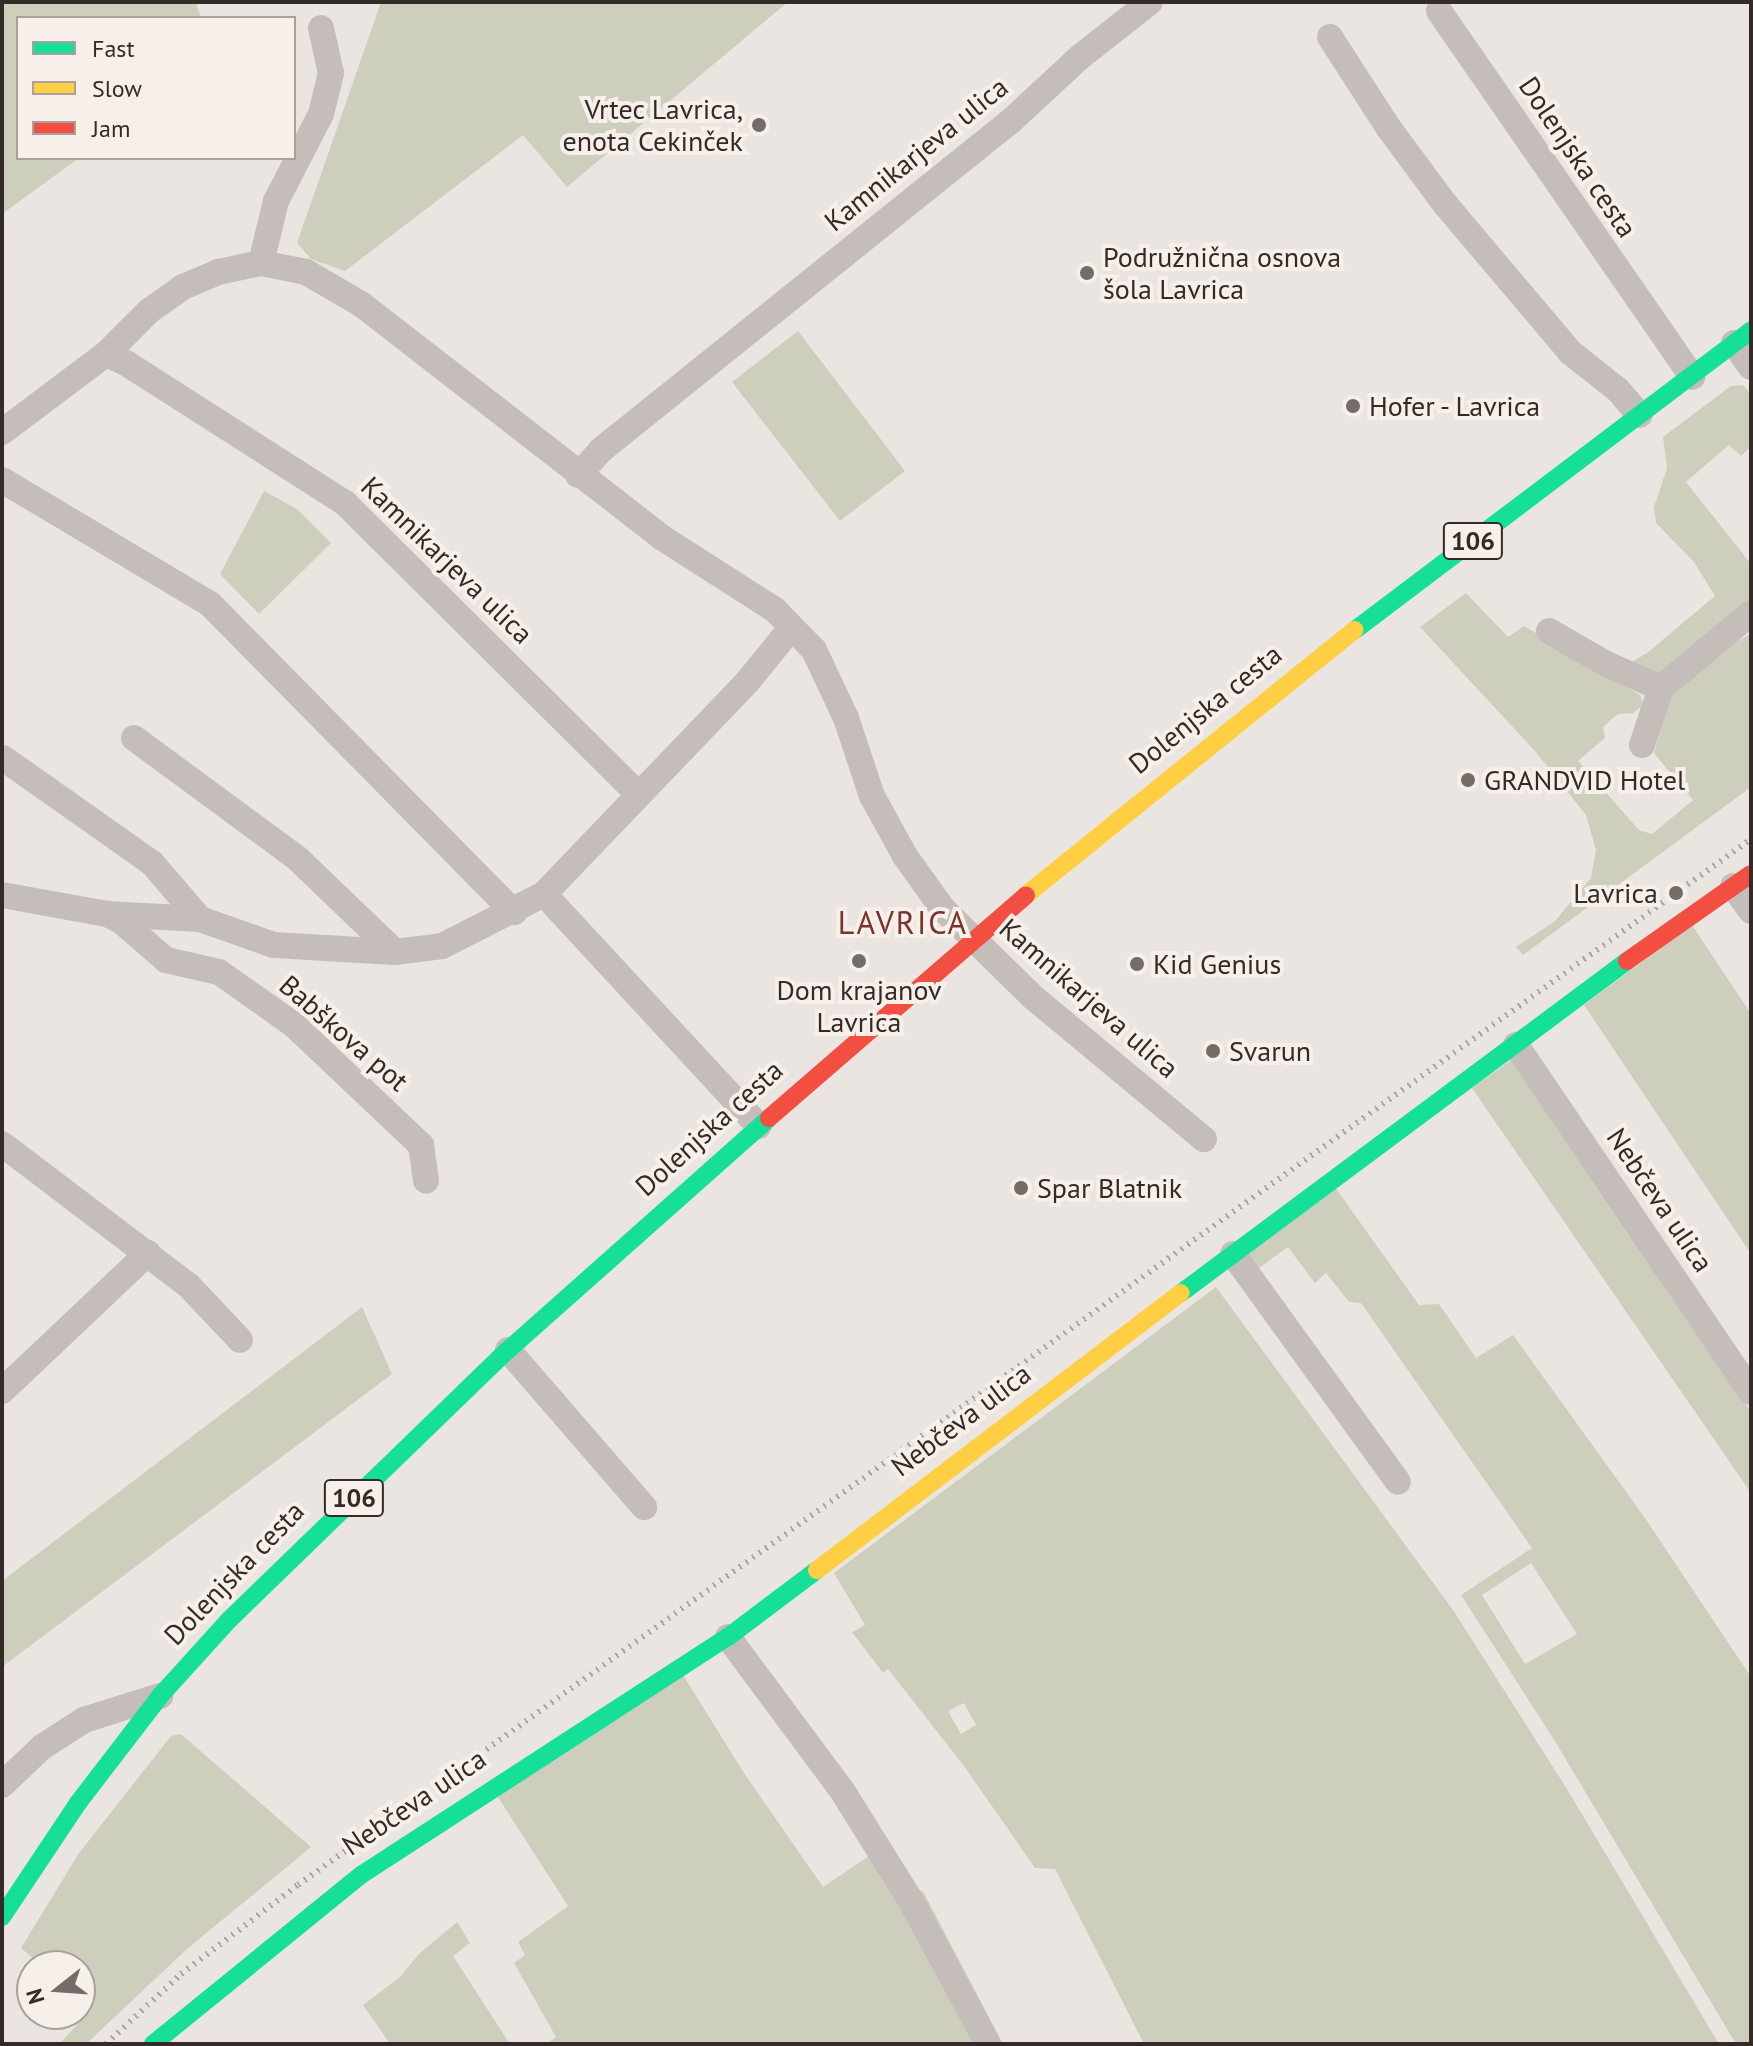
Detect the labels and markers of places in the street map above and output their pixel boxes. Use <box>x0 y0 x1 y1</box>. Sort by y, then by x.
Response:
place label: Vrtec Lavrica, enota Cekinček <box>563 92 743 158</box>
marker: Vrtec Lavrica, enota Cekinček <box>750 116 768 134</box>
place label: Podružnična osnova šola Lavrica <box>1103 240 1341 306</box>
marker: Podružnična osnova šola Lavrica <box>1078 264 1096 282</box>
place label: Hofer - Lavrica <box>1369 389 1545 423</box>
marker: Hofer - Lavrica <box>1344 397 1362 415</box>
place label: GRANDVID Hotel <box>1484 763 1685 797</box>
marker: GRANDVID Hotel <box>1459 771 1477 789</box>
place label: Lavrica <box>1573 876 1658 910</box>
marker: Lavrica <box>1665 882 1687 904</box>
place label: Kid Genius <box>1153 947 1281 981</box>
marker: Dom krajanov Lavrica <box>850 952 868 970</box>
marker: Kid Genius <box>1128 955 1146 973</box>
place label: Dom krajanov Lavrica <box>776 973 942 1039</box>
place label: Svarun <box>1229 1034 1311 1068</box>
marker: Svarun <box>1204 1042 1222 1060</box>
place label: Spar Blatnik <box>1037 1171 1182 1205</box>
marker: Spar Blatnik <box>1012 1179 1030 1197</box>

